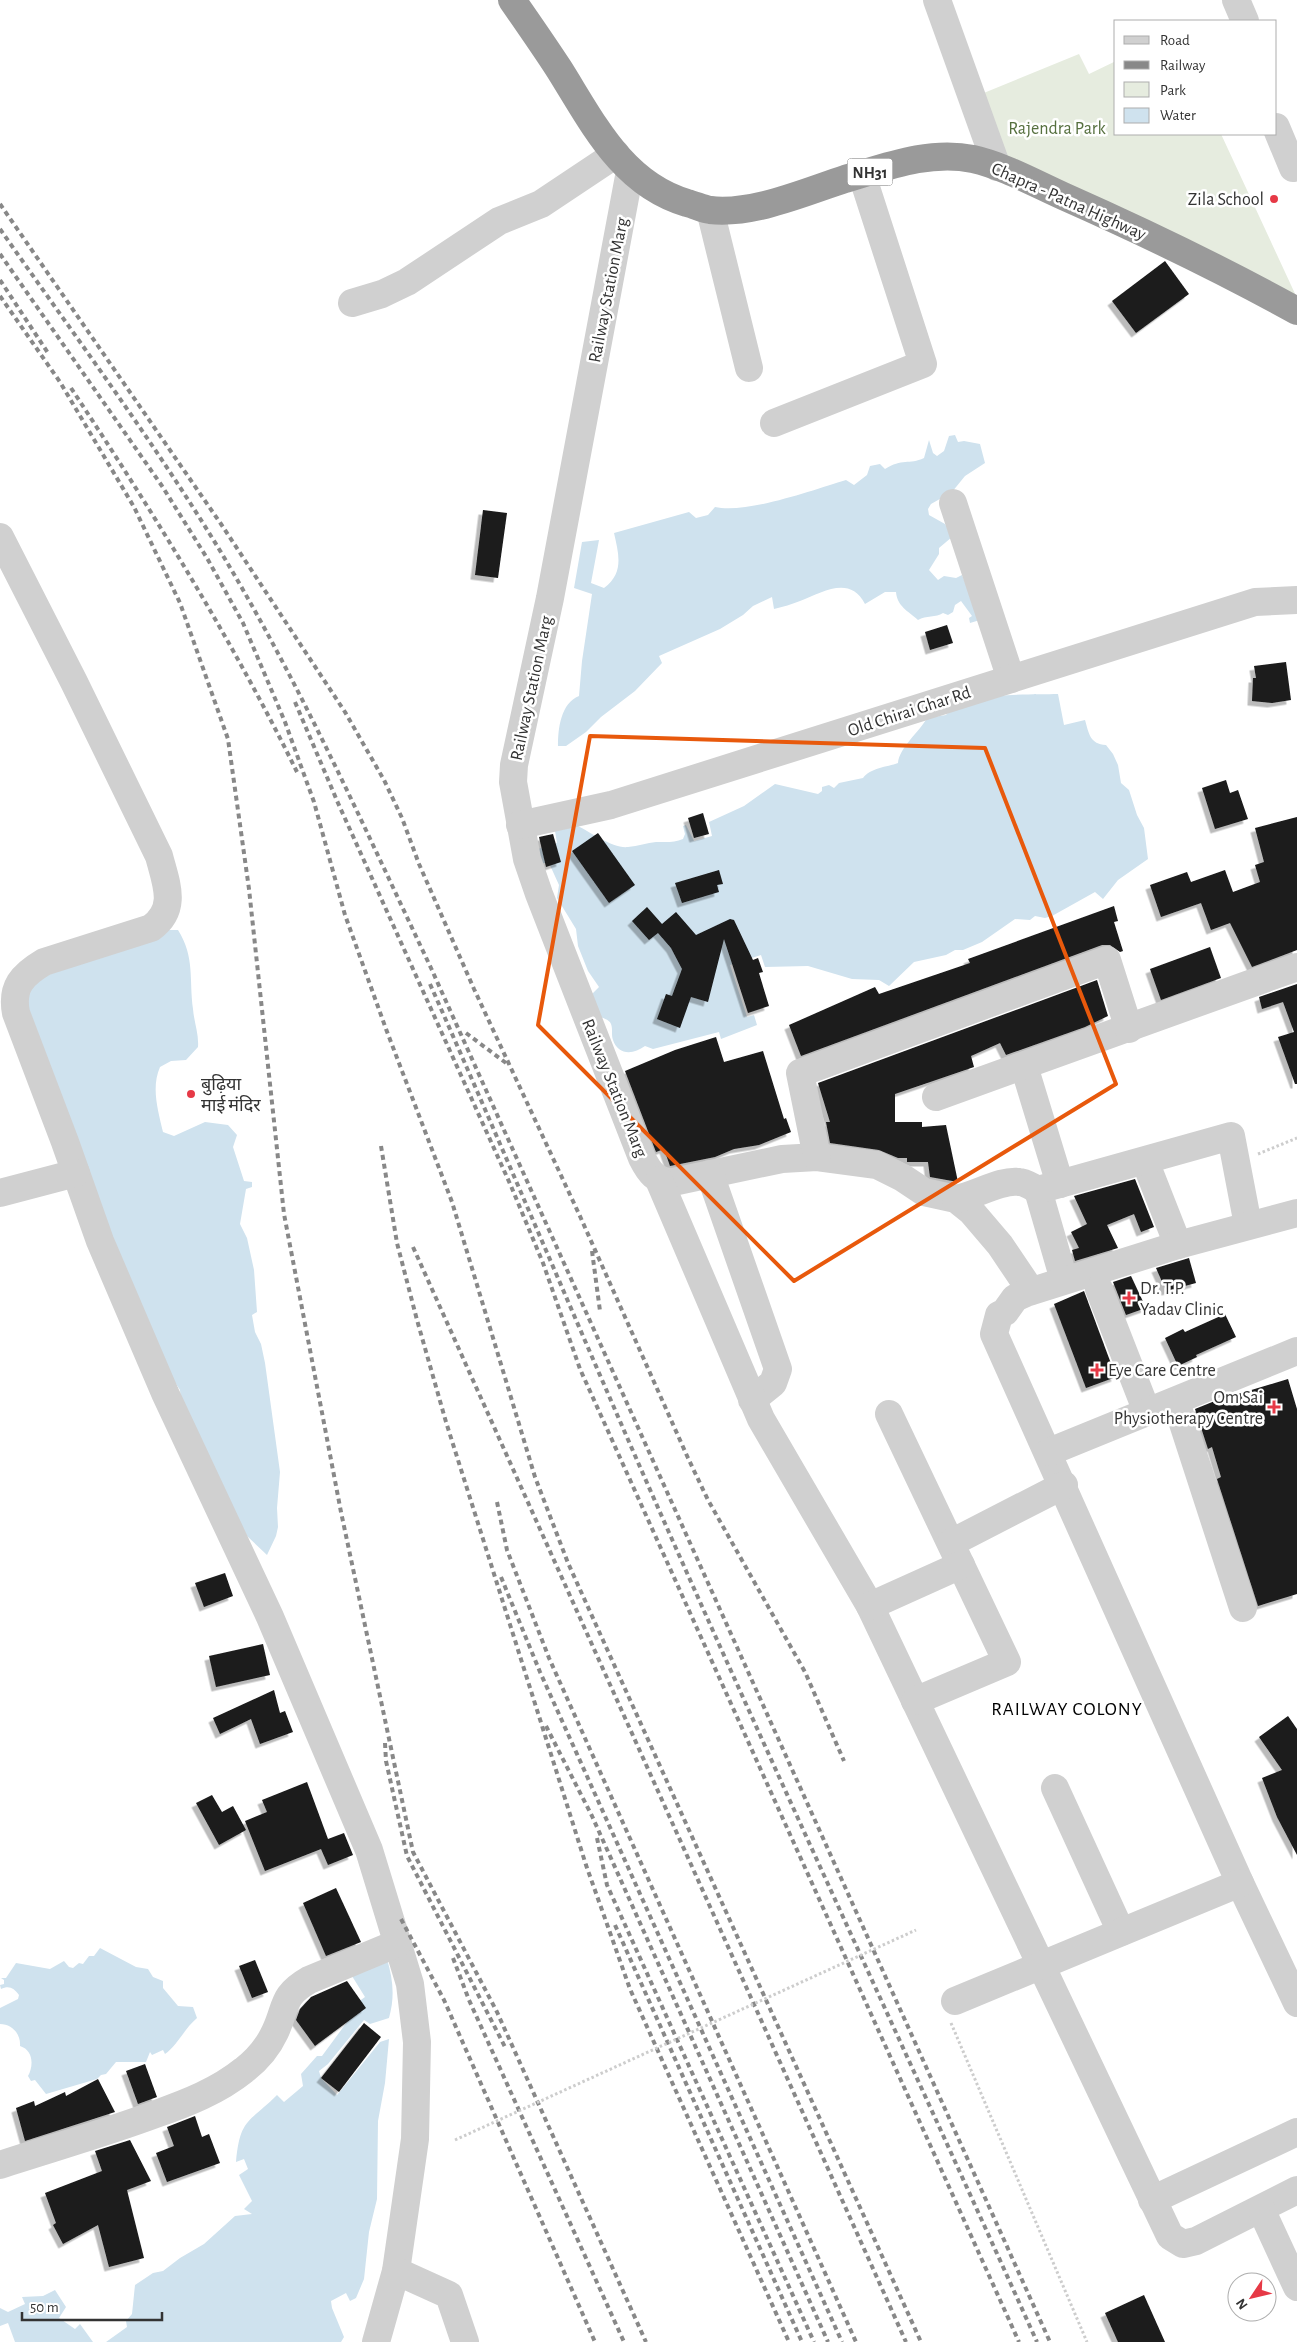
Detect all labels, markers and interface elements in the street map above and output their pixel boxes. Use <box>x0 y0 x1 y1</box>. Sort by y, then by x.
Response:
legend <box>1114 20 1277 135</box>
text: Road <box>1160 33 1190 48</box>
text: Railway <box>1160 58 1206 73</box>
text: Park <box>1160 83 1186 98</box>
text: Water <box>1160 108 1196 123</box>
park label: Rajendra Park <box>1008 120 1107 138</box>
road number: NH31 <box>848 158 892 186</box>
street label: Chapra - Patna Highway <box>989 160 1149 244</box>
place label: Zila School <box>1188 191 1264 209</box>
marker: Zila School <box>1268 193 1280 205</box>
street label: Railway Station Marg <box>586 216 632 364</box>
street label: Railway Station Marg <box>508 614 556 762</box>
street label: Old Chirai Ghar Rd <box>846 684 973 740</box>
street label: Railway Station Marg <box>578 1017 650 1160</box>
place label: बुढ़िया माई मंदिर <box>201 1074 261 1115</box>
marker: बुढ़िया माई मंदिर <box>185 1088 197 1100</box>
place label: Dr. T.P. Yadav Clinic <box>1140 1280 1223 1319</box>
marker: Dr. T.P. Yadav Clinic <box>1122 1291 1136 1305</box>
place label: Eye Care Centre <box>1108 1362 1216 1380</box>
marker: Eye Care Centre <box>1090 1363 1104 1377</box>
place label: Om Sai Physiotherapy Centre <box>1114 1389 1263 1428</box>
marker: Om Sai Physiotherapy Centre <box>1267 1400 1281 1414</box>
district label: RAILWAY COLONY <box>991 1700 1143 1719</box>
north arrow <box>1227 2272 1277 2322</box>
scale bar <box>22 2290 162 2322</box>
text: N <box>1234 2296 1251 2312</box>
text: 50 m <box>30 2300 59 2315</box>

